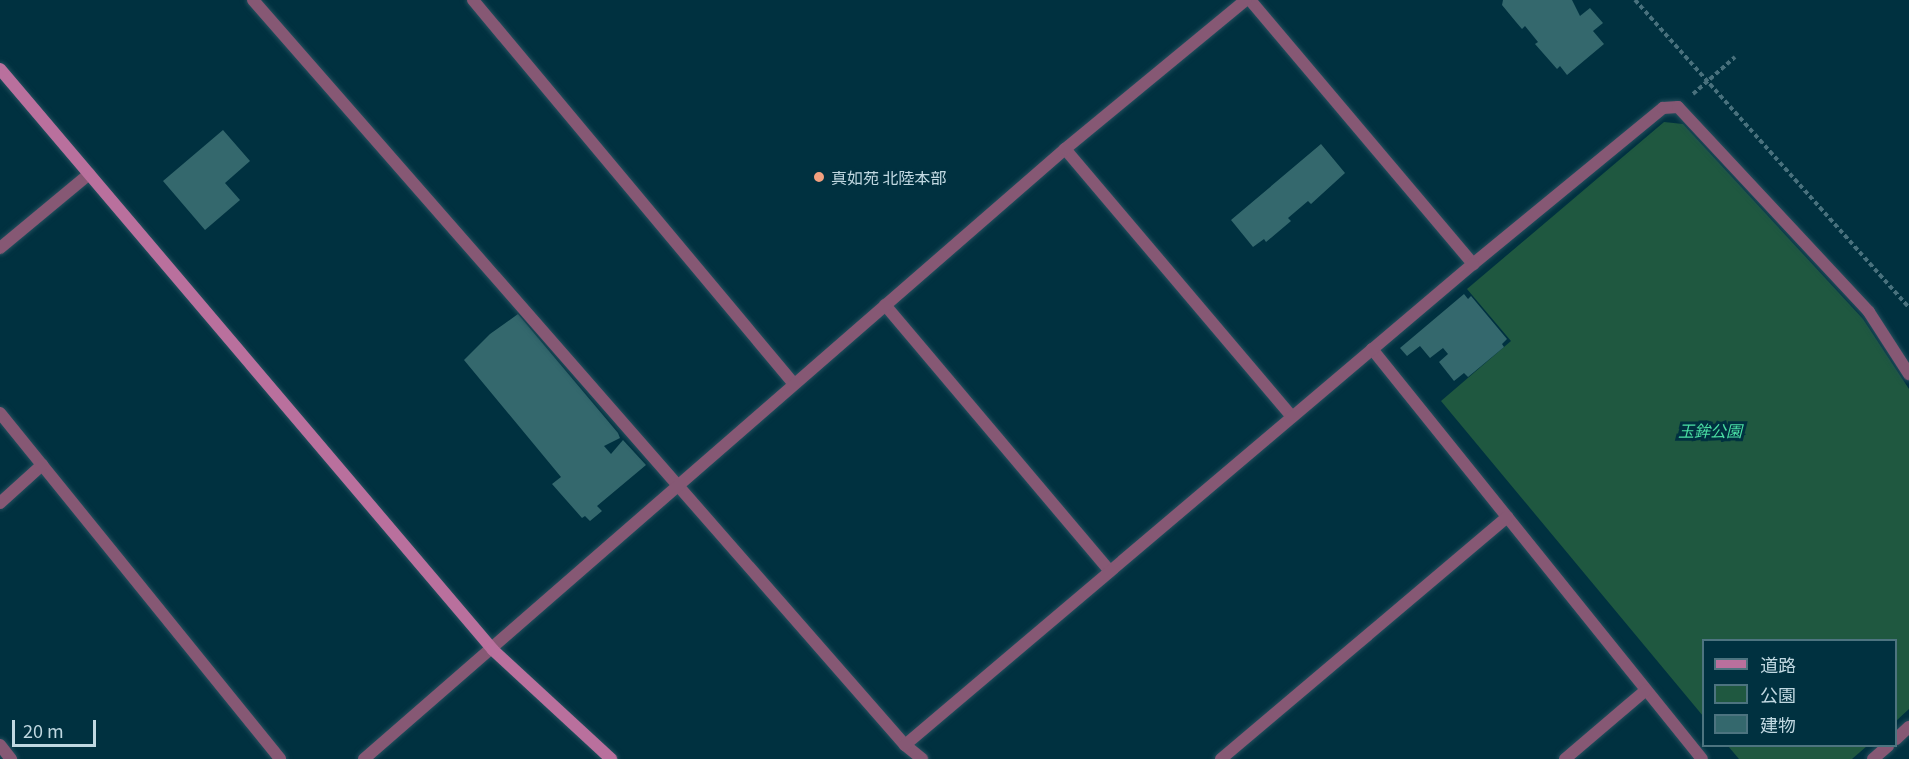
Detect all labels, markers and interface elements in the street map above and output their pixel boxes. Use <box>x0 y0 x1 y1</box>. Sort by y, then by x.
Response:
place label: 真如苑 北陸本部 <box>831 167 947 187</box>
marker: 真如苑 北陸本部 <box>812 170 826 184</box>
park label: 玉鉾公園 <box>1678 420 1742 440</box>
legend <box>1702 639 1897 747</box>
text: 道路 <box>1760 651 1796 677</box>
text: 公園 <box>1760 681 1796 707</box>
scale bar <box>15 708 99 746</box>
text: 建物 <box>1760 711 1796 737</box>
text: 20 m <box>23 717 64 743</box>

